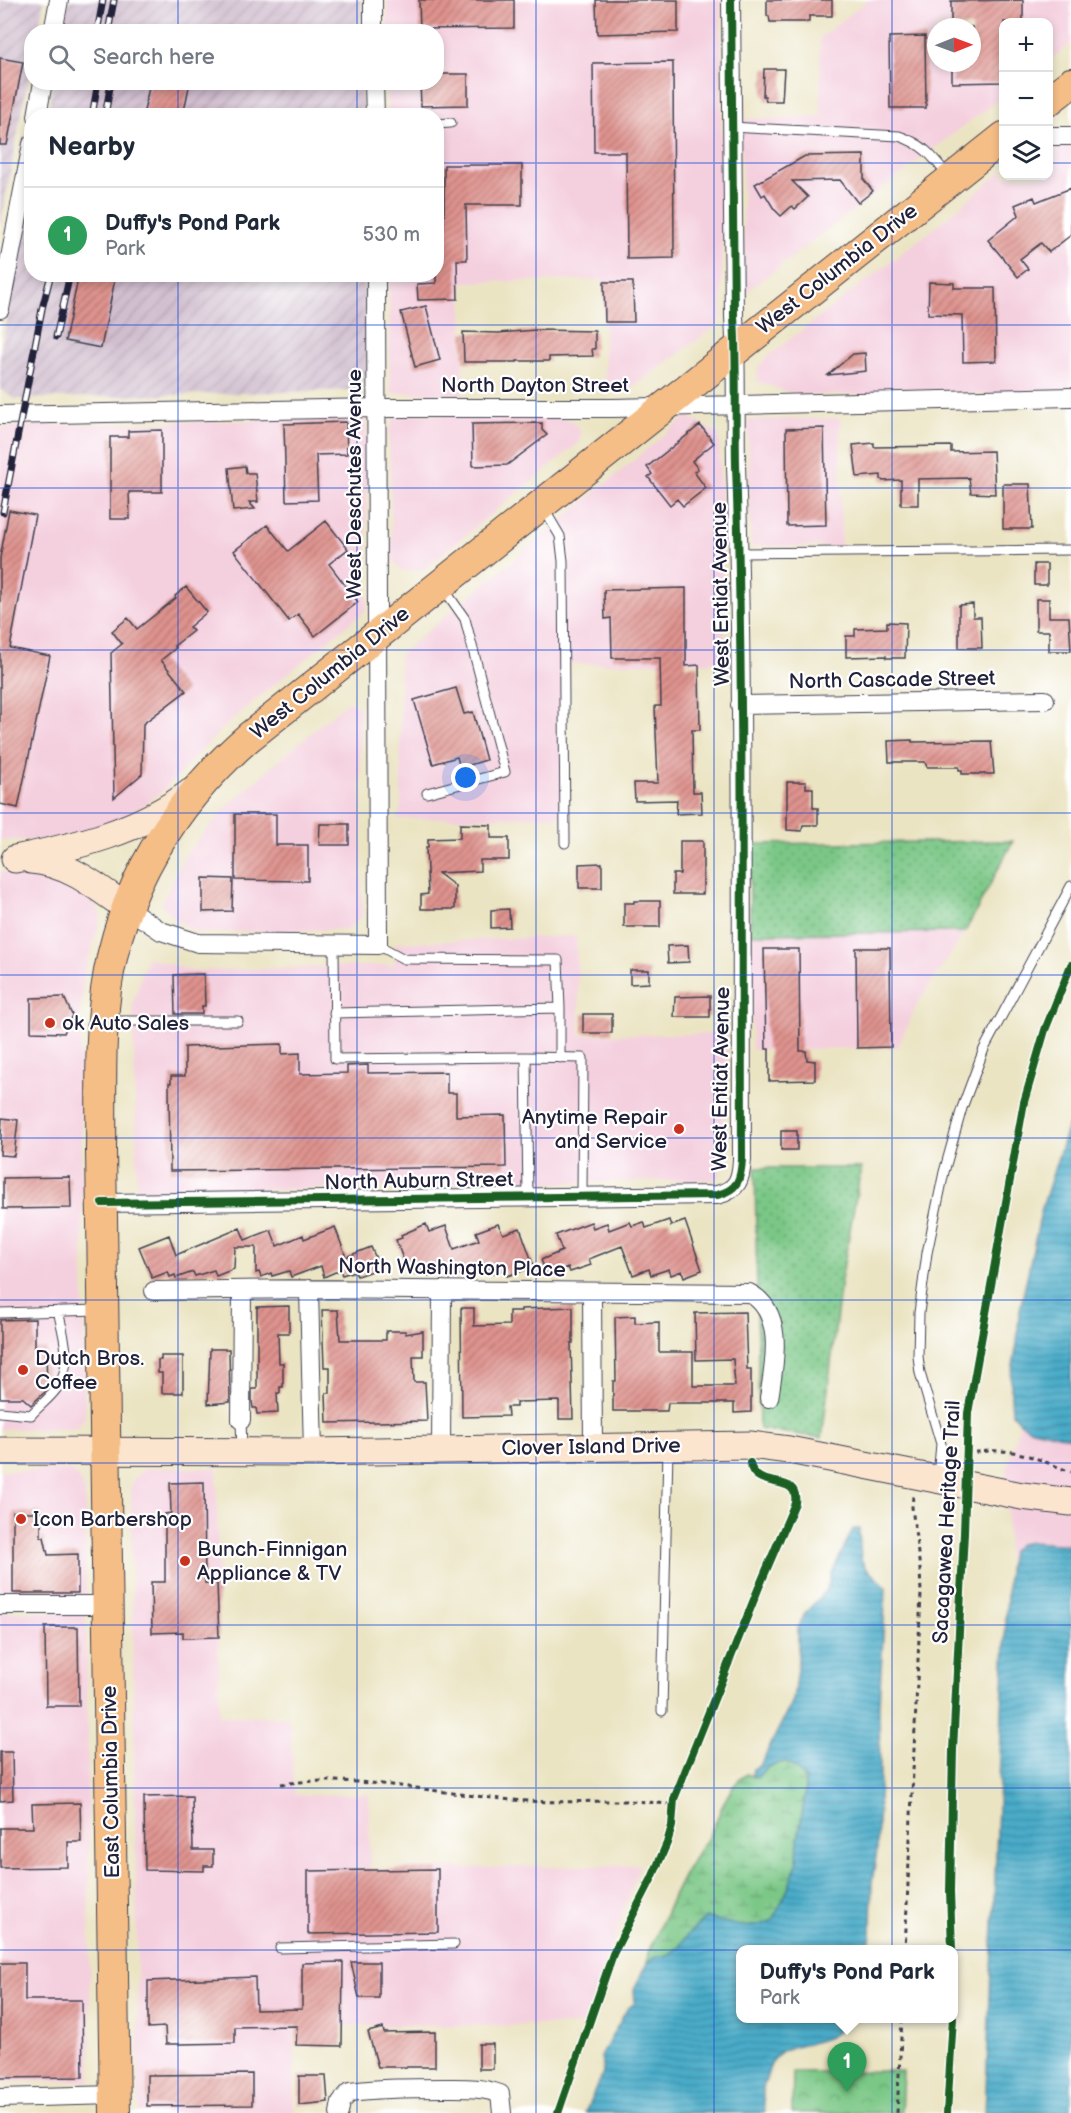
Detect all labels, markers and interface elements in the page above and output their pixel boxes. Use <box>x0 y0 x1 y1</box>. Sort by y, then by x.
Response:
north arrow <box>927 18 981 72</box>
map controls <box>999 18 1053 180</box>
button: + <box>999 18 1053 72</box>
search box <box>24 24 444 90</box>
icon: search <box>45 41 78 74</box>
text: Search here <box>93 44 215 71</box>
button: − <box>999 72 1053 126</box>
button: layers <box>999 126 1053 180</box>
text: Nearby <box>48 132 135 163</box>
street label: West Columbia Drive <box>752 198 922 340</box>
text: Duffy's Pond Park <box>105 210 280 237</box>
text: 1 <box>63 223 72 247</box>
text: 530 m <box>363 223 420 247</box>
text: Park <box>105 237 145 261</box>
street label: West Deschutes Avenue <box>342 369 367 599</box>
street label: North Dayton Street <box>441 373 630 398</box>
street label: West Entiat Avenue <box>707 502 735 686</box>
street label: West Columbia Drive <box>245 601 415 745</box>
street label: North Cascade Street <box>788 666 996 694</box>
your location <box>451 763 480 792</box>
street label: West Entiat Avenue <box>707 987 735 1171</box>
place label: ok Auto Sales <box>62 1011 189 1036</box>
marker: ok Auto Sales <box>43 1016 57 1030</box>
place label: Anytime Repair and Service <box>522 1105 667 1154</box>
marker: Anytime Repair and Service <box>672 1122 686 1136</box>
street label: North Auburn Street <box>324 1167 514 1195</box>
street label: North Washington Place <box>338 1254 566 1282</box>
place label: Dutch Bros. Coffee <box>35 1346 144 1395</box>
marker: Dutch Bros. Coffee <box>16 1363 30 1377</box>
street label: Sacagawea Heritage Trail <box>928 1400 966 1644</box>
street label: Clover Island Drive <box>501 1433 681 1461</box>
place label: Icon Barbershop <box>33 1507 192 1532</box>
marker: Icon Barbershop <box>14 1512 28 1526</box>
place label: Bunch-Finnigan Appliance & TV <box>197 1537 347 1586</box>
marker: Bunch-Finnigan Appliance & TV <box>178 1554 192 1568</box>
street label: East Columbia Drive <box>97 1685 125 1879</box>
popup <box>736 1945 958 2023</box>
text: Duffy's Pond Park <box>760 1959 934 1986</box>
text: Park <box>760 1986 800 2010</box>
pin: 1 <box>828 2042 866 2092</box>

